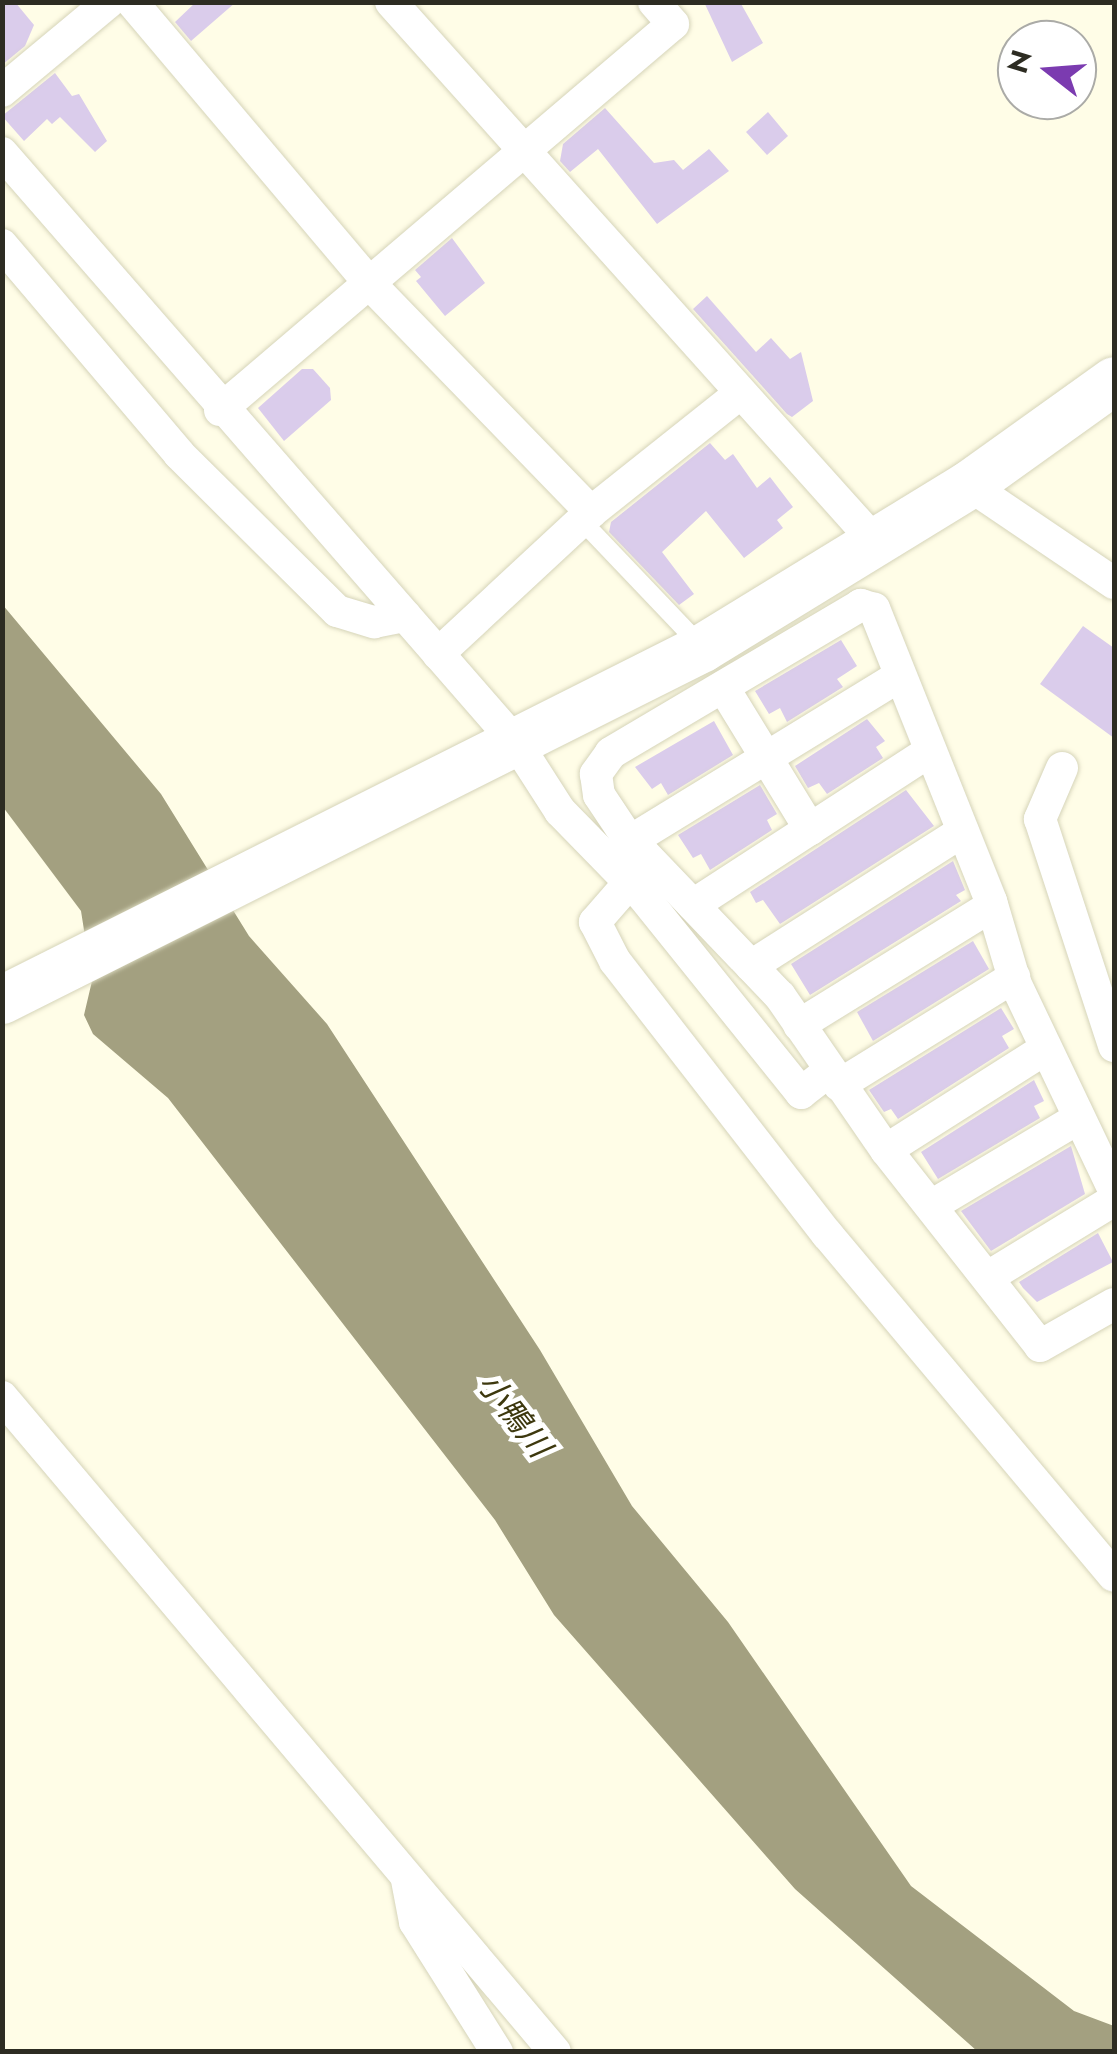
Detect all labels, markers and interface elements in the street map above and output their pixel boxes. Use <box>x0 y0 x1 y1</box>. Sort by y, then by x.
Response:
north arrow <box>997 20 1097 120</box>
text: N <box>997 45 1043 78</box>
water label: 小鴨川 <box>469 1365 559 1465</box>

